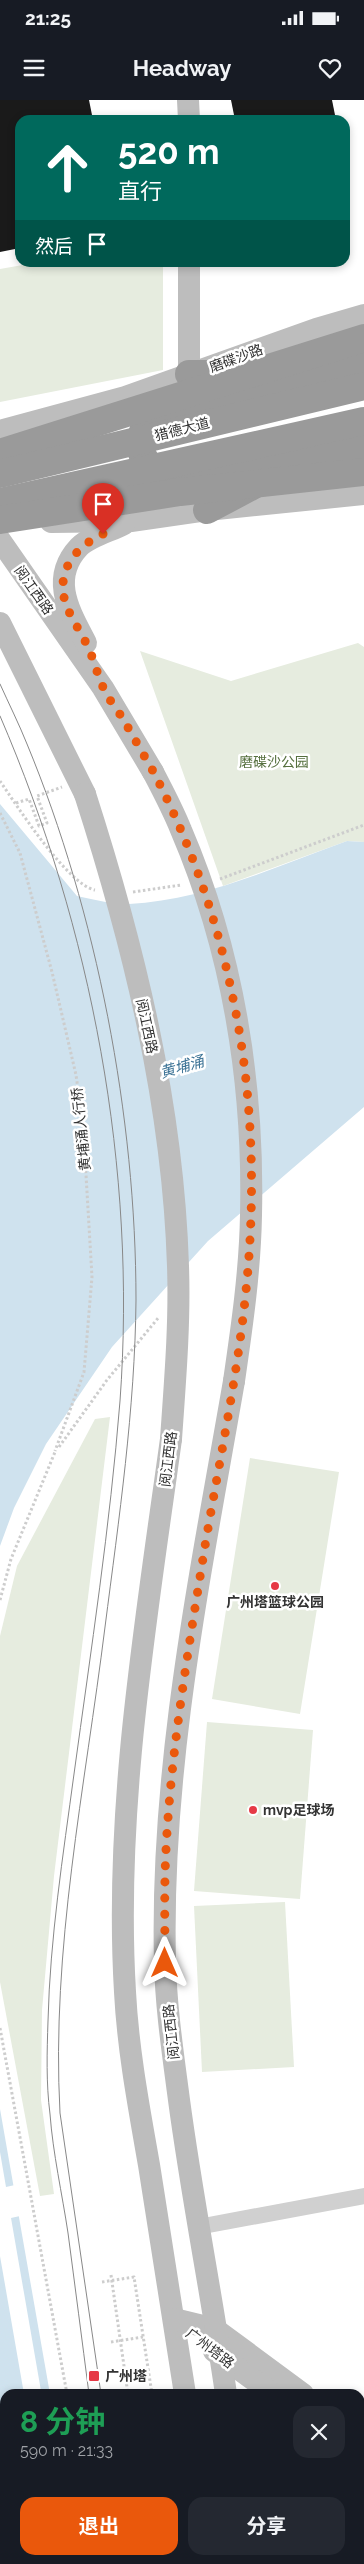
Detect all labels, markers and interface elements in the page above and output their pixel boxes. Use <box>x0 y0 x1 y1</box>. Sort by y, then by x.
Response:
text: 21:25 <box>25 7 71 29</box>
icon: menu <box>20 54 48 82</box>
icon: heart <box>316 54 344 82</box>
text: Headway <box>133 55 231 81</box>
text: 520 m <box>118 131 220 172</box>
icon: ahead <box>35 135 100 200</box>
text: 直行 <box>118 178 162 204</box>
icon: arrive <box>83 230 111 258</box>
text: 然后 <box>35 235 73 257</box>
street label: 磨碟沙路 <box>207 341 265 375</box>
street label: 猎德大道 <box>153 414 211 444</box>
pin <box>82 483 124 534</box>
icon: arrive <box>89 490 117 518</box>
street label: 阅江西路 <box>11 562 57 618</box>
park label: 磨碟沙公园 <box>239 754 309 770</box>
street label: 阅江西路 <box>133 997 161 1055</box>
water label: 黄埔涌 <box>158 1052 208 1082</box>
street label: 黄埔涌人行桥 <box>69 1086 93 1172</box>
street label: 阅江西路 <box>157 1430 179 1488</box>
marker: 广州塔篮球公园 <box>269 1580 281 1592</box>
place label: 广州塔篮球公园 <box>226 1594 324 1610</box>
place label: mvp足球场 <box>263 1802 334 1818</box>
marker: mvp足球场 <box>247 1804 259 1816</box>
position arrow <box>138 1936 190 1988</box>
street label: 阅江西路 <box>160 2003 182 2061</box>
street label: 广州塔路 <box>183 2325 237 2371</box>
place label: 广州塔 <box>105 2368 147 2384</box>
marker: 广州塔 <box>87 2369 101 2383</box>
text: 8 分钟 <box>20 2404 105 2439</box>
button: close <box>293 2406 345 2458</box>
text: 590 m · 21:33 <box>20 2441 113 2460</box>
button: 退出 <box>20 2497 178 2555</box>
button: 分享 <box>188 2497 345 2555</box>

